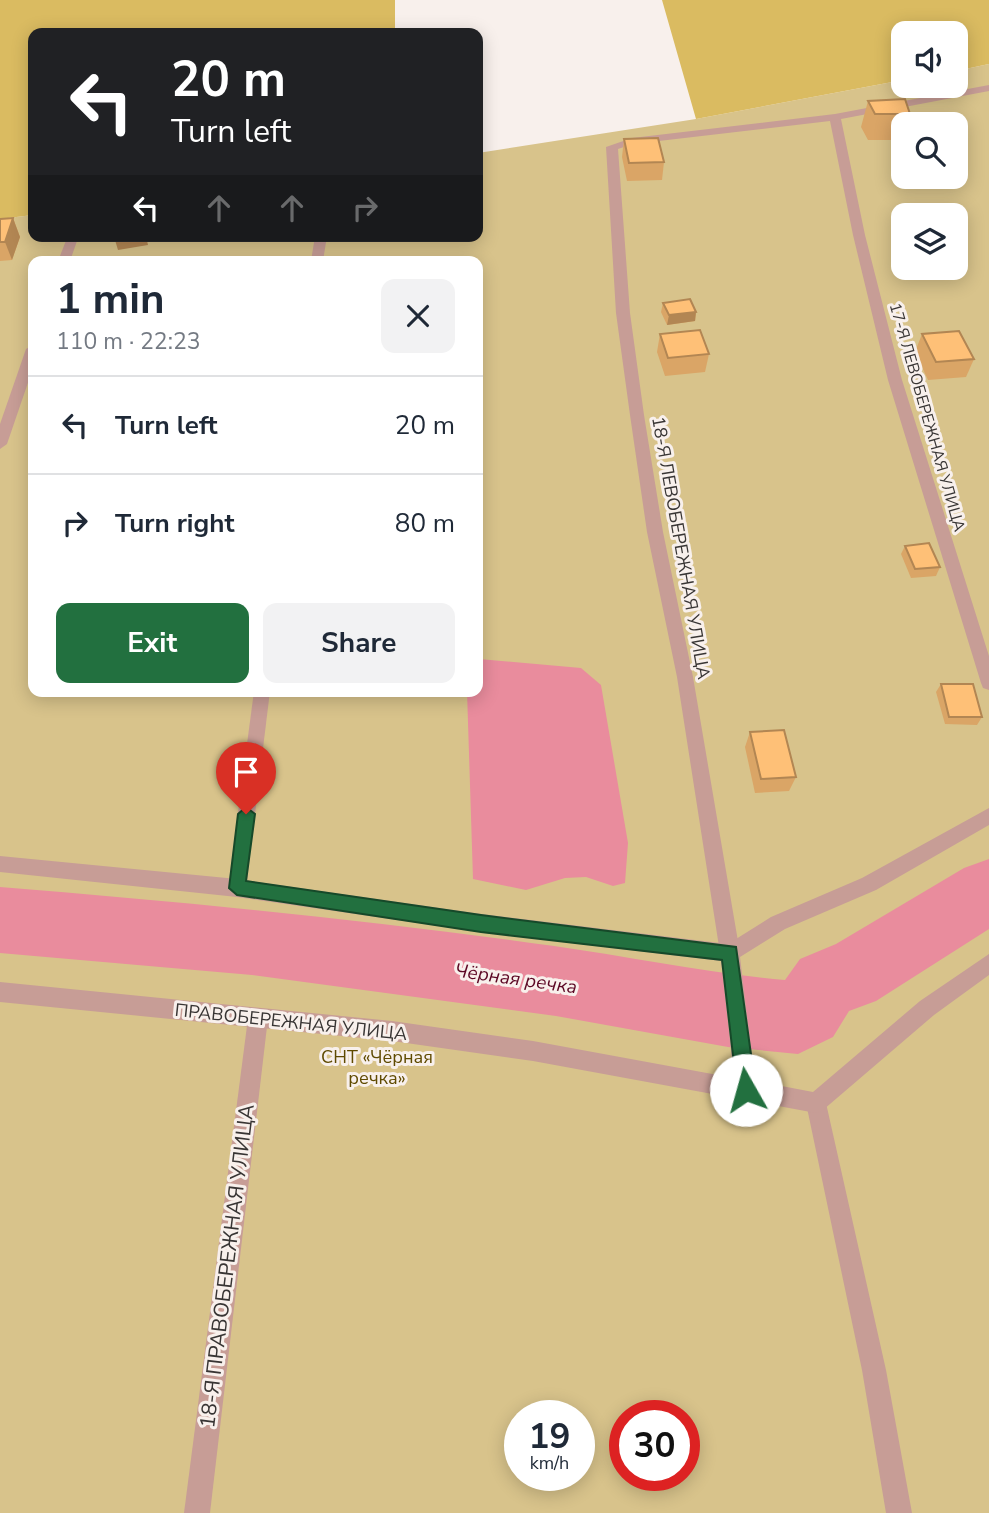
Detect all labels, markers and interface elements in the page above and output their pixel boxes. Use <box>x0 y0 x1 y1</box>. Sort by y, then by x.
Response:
map controls <box>891 21 968 280</box>
button: sound <box>891 21 968 98</box>
text: 20 m <box>171 46 286 113</box>
icon: left <box>56 56 147 147</box>
text: Turn left <box>171 110 291 153</box>
button: search <box>891 112 968 189</box>
icon: left <box>127 189 165 227</box>
icon: ahead <box>200 189 238 227</box>
icon: ahead <box>273 189 311 227</box>
icon: right <box>346 189 384 227</box>
button: layers <box>891 203 968 280</box>
text: 1 min <box>56 271 165 328</box>
button: close <box>381 279 455 353</box>
street label: 17-Я ЛЕВОБЕРЕЖНАЯ УЛИЦА <box>884 300 970 534</box>
text: 110 m · 22:23 <box>56 326 201 357</box>
icon: left <box>56 406 94 444</box>
text: Turn left <box>115 408 218 443</box>
text: 20 m <box>395 408 455 443</box>
street label: 18-Я ЛЕВОБЕРЕЖНАЯ УЛИЦА <box>646 415 716 681</box>
icon: right <box>56 504 94 542</box>
text: Turn right <box>115 506 234 541</box>
text: 80 m <box>395 506 455 541</box>
button: Exit <box>56 603 249 683</box>
button: Share <box>263 603 455 683</box>
pin <box>216 742 276 814</box>
icon: arrive <box>227 753 265 791</box>
water label: Чёрная речка <box>453 958 579 1000</box>
street label: ПРАВОБЕРЕЖНАЯ УЛИЦА <box>174 998 408 1046</box>
park label: СНТ «Чёрная речка» <box>321 1045 433 1090</box>
position arrow <box>709 1053 783 1127</box>
street label: 18-Я ПРАВОБЕРЕЖНАЯ УЛИЦА <box>193 1102 261 1430</box>
speed limit sign: 30 <box>609 1400 700 1491</box>
text: 19 <box>528 1413 571 1460</box>
text: km/h <box>530 1451 569 1475</box>

